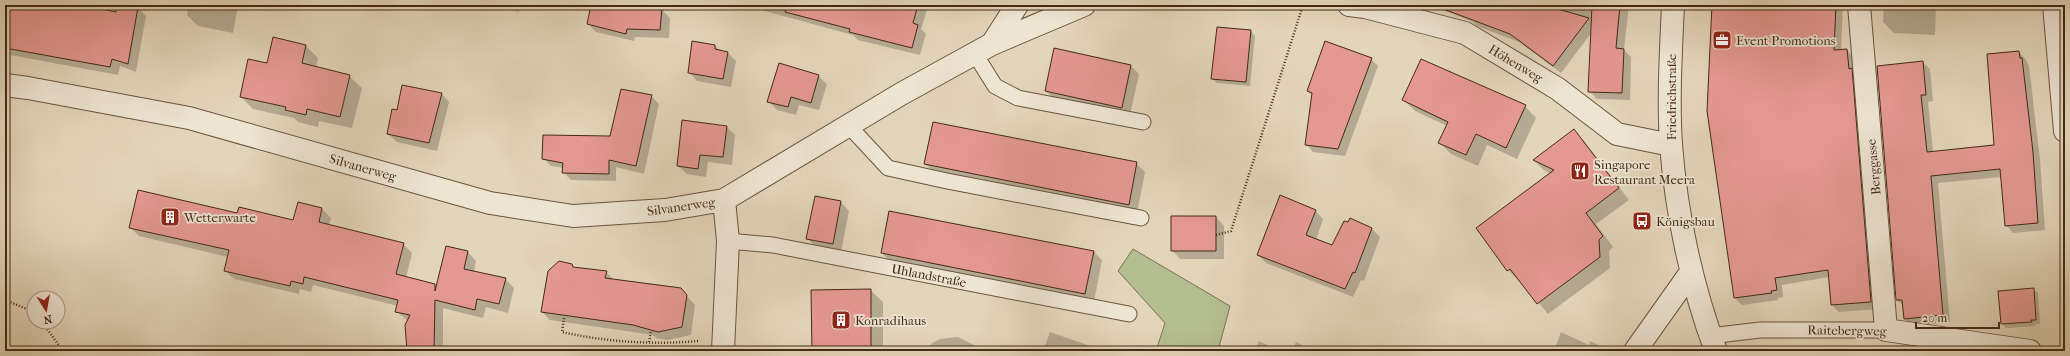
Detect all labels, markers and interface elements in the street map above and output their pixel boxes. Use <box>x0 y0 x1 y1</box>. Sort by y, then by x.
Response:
office icon: Event Promotions <box>1711 29 1733 51</box>
place label: Event Promotions <box>1736 33 1836 48</box>
street label: Höhenweg <box>1486 41 1546 86</box>
street label: Friedrichstraße <box>1664 53 1679 140</box>
street label: Berggasse <box>1864 138 1883 196</box>
street label: Silvanerweg <box>328 151 399 184</box>
place label: Singapore Restaurant Meera <box>1594 157 1696 187</box>
restaurant icon: Singapore Restaurant Meera <box>1569 160 1591 182</box>
street label: Silvanerweg <box>646 194 717 219</box>
building icon: Wetterwarte <box>159 206 181 228</box>
place label: Wetterwarte <box>183 210 256 225</box>
bus stop icon: Königsbau <box>1631 210 1653 232</box>
place label: Königsbau <box>1656 214 1716 229</box>
street label: Uhlandstraße <box>890 261 968 290</box>
north arrow <box>26 290 66 330</box>
scale bar <box>1916 304 1999 330</box>
building icon: Konradihaus <box>830 309 852 331</box>
text: 20 m <box>1922 311 1947 325</box>
text: N <box>42 312 53 327</box>
place label: Konradihaus <box>855 313 926 328</box>
street label: Raitebergweg <box>1807 322 1888 339</box>

